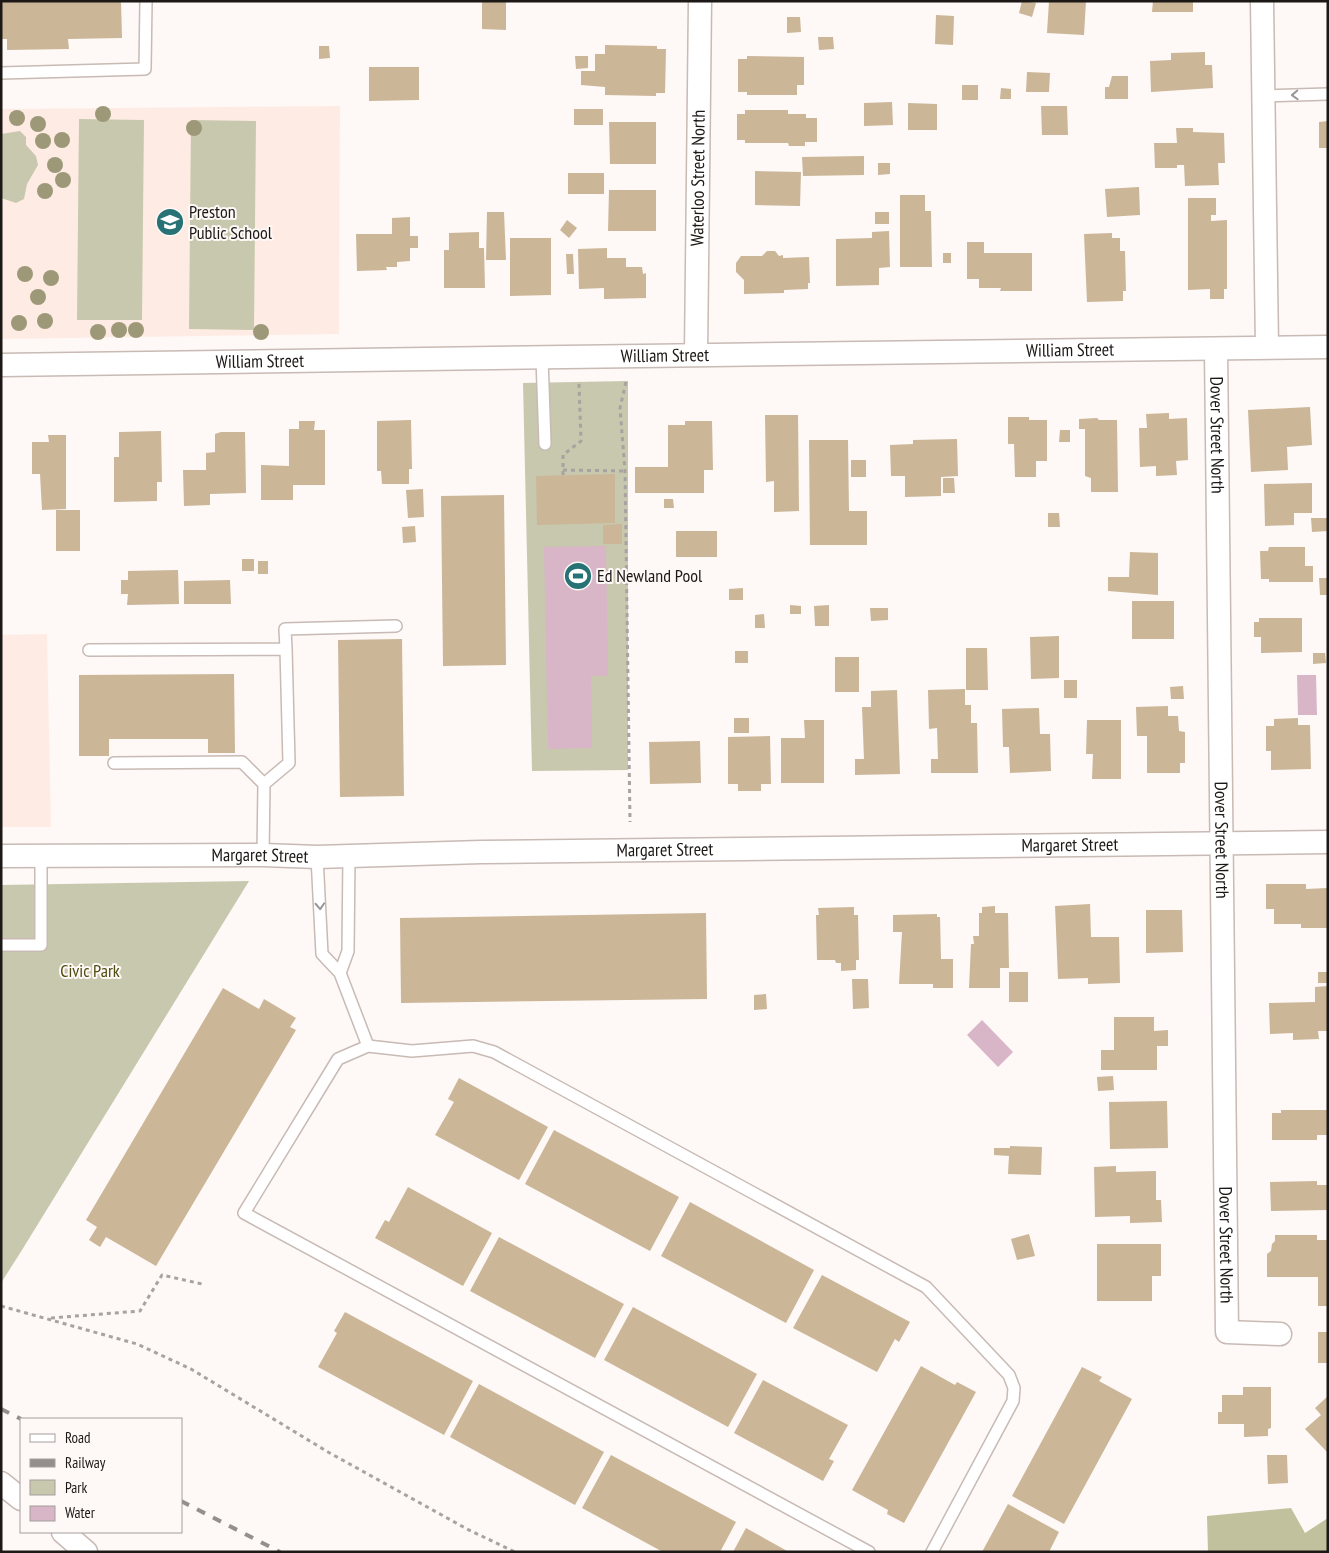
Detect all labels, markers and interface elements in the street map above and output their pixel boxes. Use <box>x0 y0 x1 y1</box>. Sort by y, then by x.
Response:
one-way arrow <box>1291 90 1299 100</box>
street label: Waterloo Street North <box>685 110 710 246</box>
place label: Preston Public School <box>189 200 273 244</box>
school or university icon: Preston Public School <box>155 207 185 237</box>
street label: William Street <box>1026 338 1114 362</box>
street label: William Street <box>621 343 709 367</box>
street label: William Street <box>216 349 304 373</box>
street label: Dover Street North <box>1205 376 1230 494</box>
sports icon: Ed Newland Pool <box>563 561 593 591</box>
place label: Ed Newland Pool <box>597 564 703 587</box>
street label: Dover Street North <box>1210 781 1234 899</box>
street label: Margaret Street <box>1021 832 1119 857</box>
street label: Margaret Street <box>616 837 714 861</box>
street label: Margaret Street <box>211 843 309 868</box>
one-way arrow <box>314 902 325 910</box>
park label: Civic Park <box>60 959 120 982</box>
street label: Dover Street North <box>1214 1186 1239 1304</box>
legend <box>20 1418 182 1533</box>
text: Road <box>65 1428 91 1447</box>
text: Railway <box>65 1453 106 1472</box>
text: Park <box>65 1478 87 1497</box>
text: Water <box>65 1503 96 1522</box>

